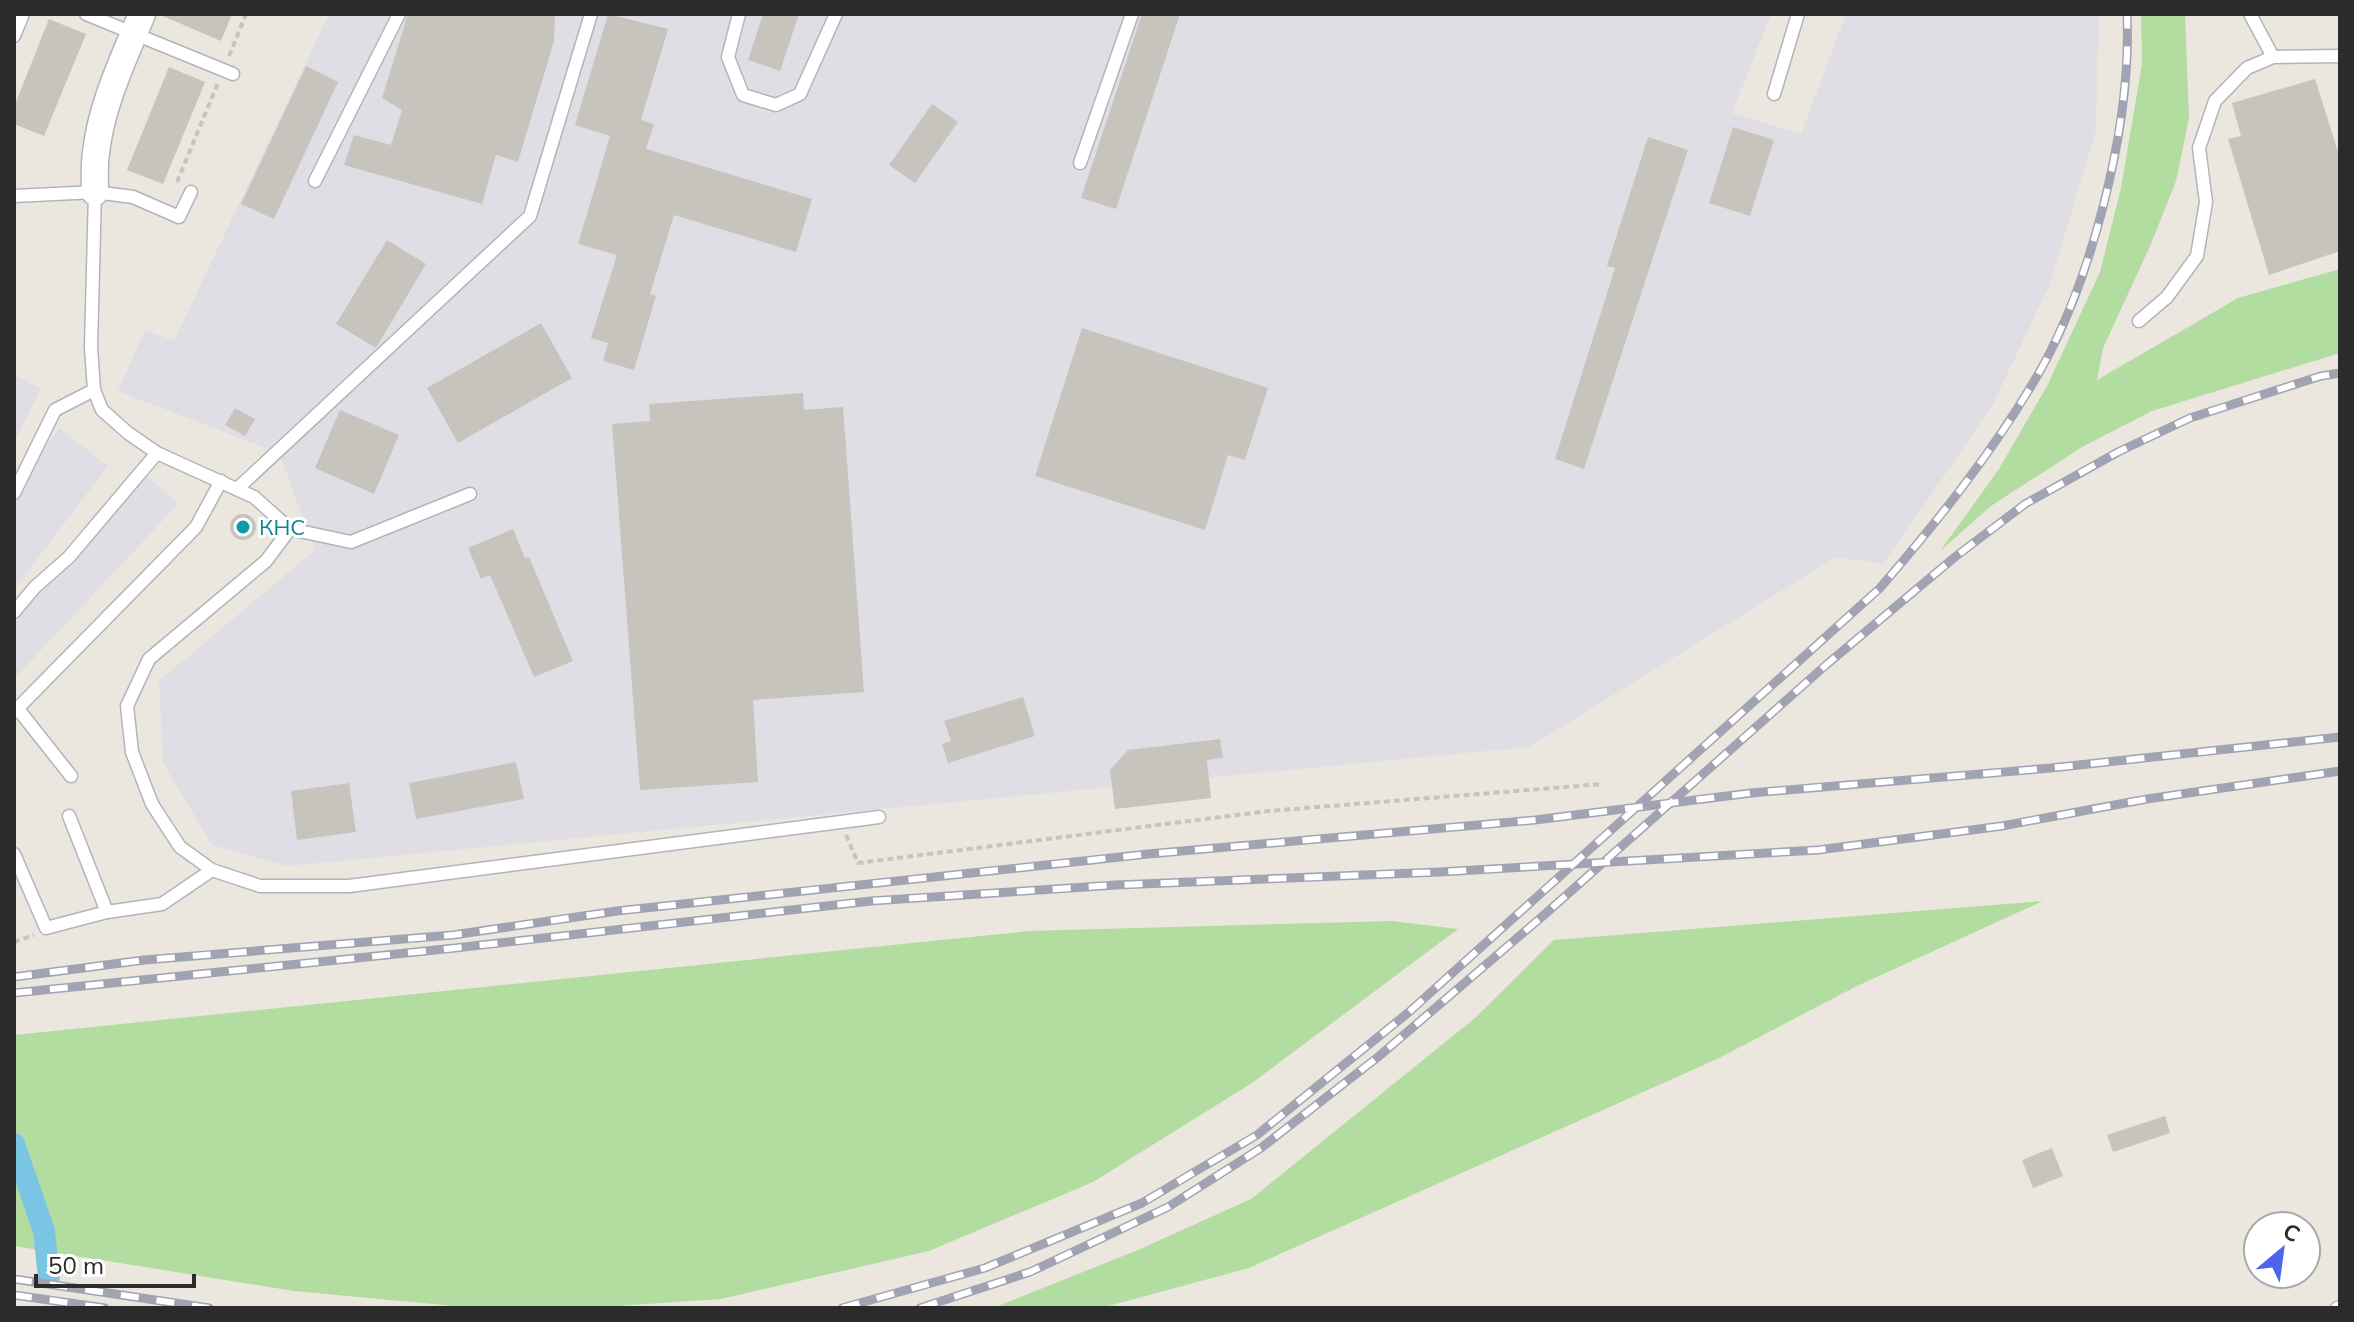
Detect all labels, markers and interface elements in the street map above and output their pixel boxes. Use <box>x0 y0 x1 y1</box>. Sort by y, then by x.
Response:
place label: КНС <box>259 513 305 541</box>
marker: КНС <box>234 518 252 536</box>
north arrow <box>2242 1210 2322 1290</box>
text: С <box>2278 1217 2305 1248</box>
scale bar <box>36 1238 194 1288</box>
text: 50 m <box>48 1250 104 1280</box>

